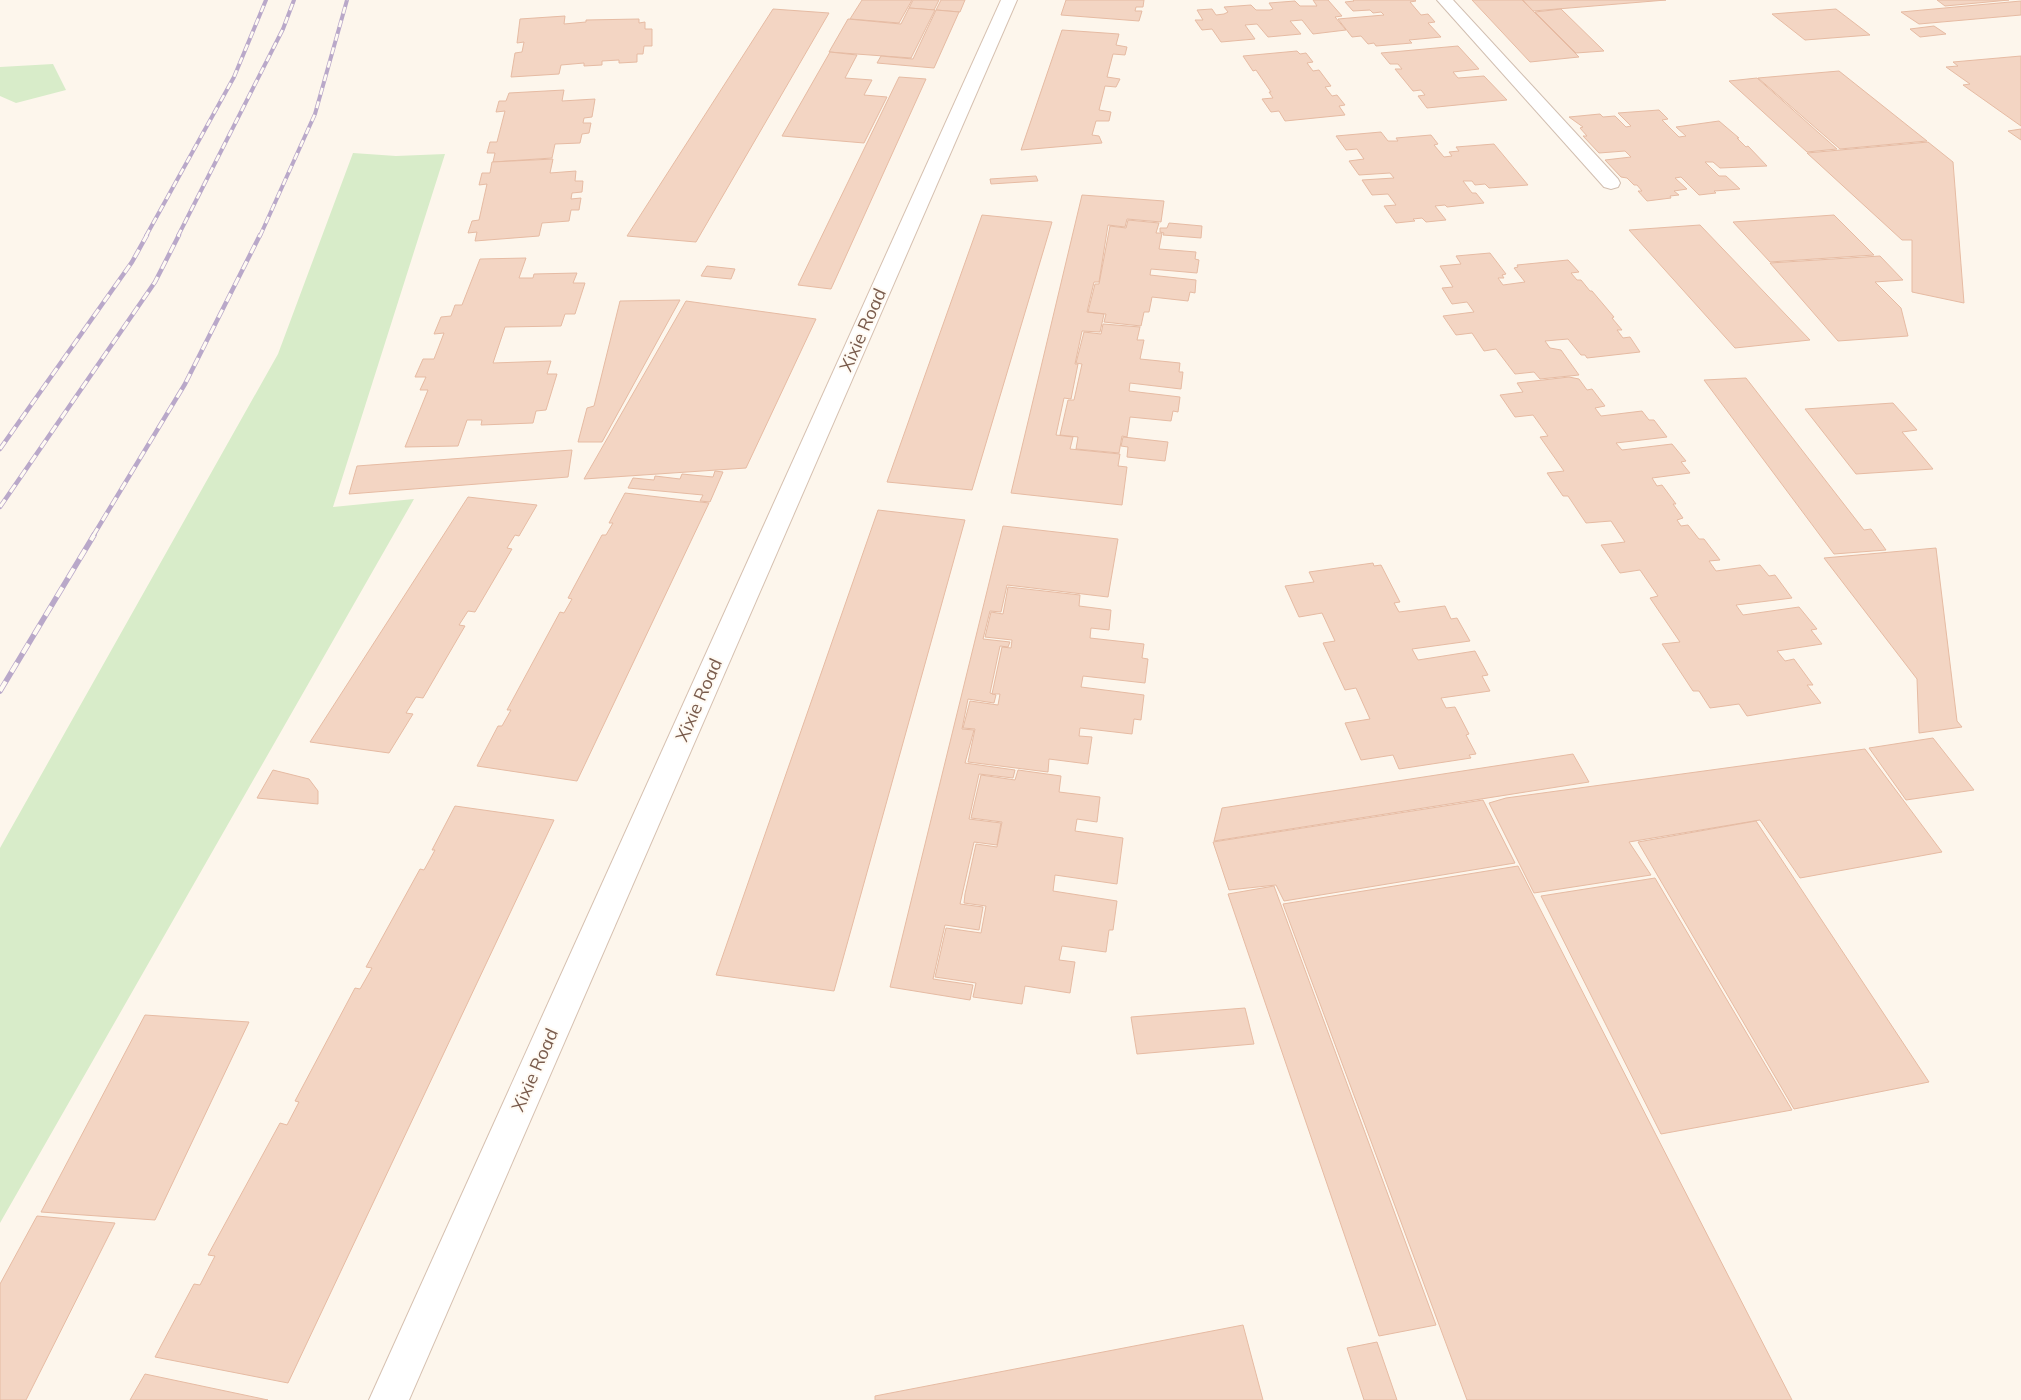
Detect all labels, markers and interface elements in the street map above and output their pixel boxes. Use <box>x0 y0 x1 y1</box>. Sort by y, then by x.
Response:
street label: Xixie Road <box>834 285 891 375</box>
street label: Xixie Road <box>670 655 727 745</box>
street label: Xixie Road <box>506 1025 563 1115</box>

